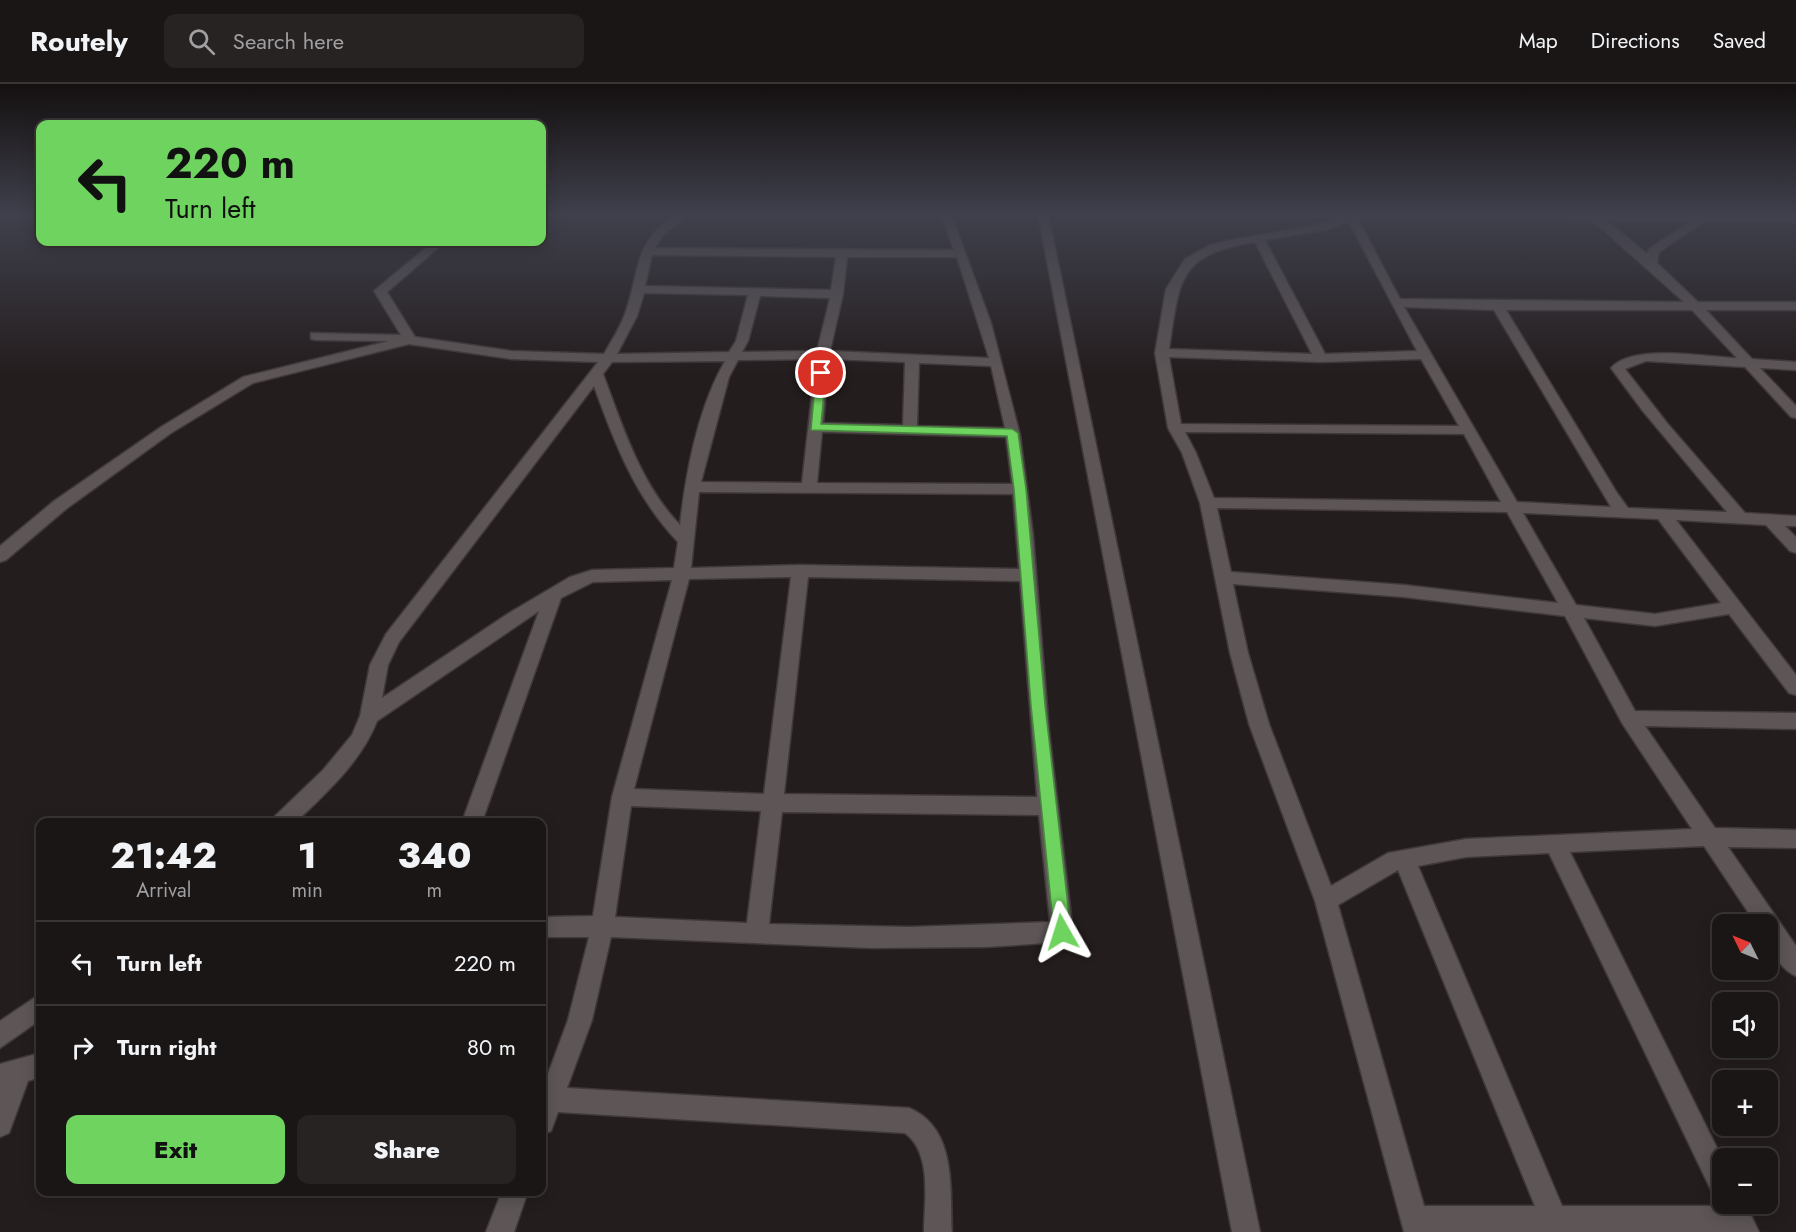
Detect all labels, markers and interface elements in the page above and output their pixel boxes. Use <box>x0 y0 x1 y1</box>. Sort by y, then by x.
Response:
search box <box>164 14 584 68</box>
text: Routely <box>30 21 128 62</box>
icon: search <box>185 25 218 58</box>
text: Search here <box>233 25 344 57</box>
text: Map <box>1519 26 1558 56</box>
text: Directions <box>1591 26 1680 56</box>
text: Saved <box>1713 26 1766 56</box>
text: 220 m <box>165 133 295 194</box>
icon: left <box>66 144 144 222</box>
text: Turn left <box>165 189 255 228</box>
pin <box>795 347 846 398</box>
icon: arrive <box>804 356 837 389</box>
text: 21:42 <box>111 829 217 881</box>
text: 1 <box>298 829 317 881</box>
text: 340 <box>397 829 471 881</box>
text: Arrival <box>136 876 191 905</box>
text: min <box>291 876 323 905</box>
text: m <box>427 876 442 905</box>
position arrow <box>1030 900 1094 964</box>
north arrow <box>1712 914 1778 980</box>
map controls <box>1712 914 1778 1214</box>
icon: left <box>66 947 99 980</box>
text: Turn left <box>117 947 202 979</box>
text: 220 m <box>454 947 516 979</box>
button: sound <box>1712 992 1778 1058</box>
icon: right <box>66 1031 99 1064</box>
text: Turn right <box>117 1031 217 1063</box>
text: 80 m <box>467 1031 516 1063</box>
button: + <box>1712 1070 1778 1136</box>
button: Exit <box>66 1115 285 1184</box>
button: Share <box>297 1115 516 1184</box>
button: − <box>1712 1148 1778 1214</box>

